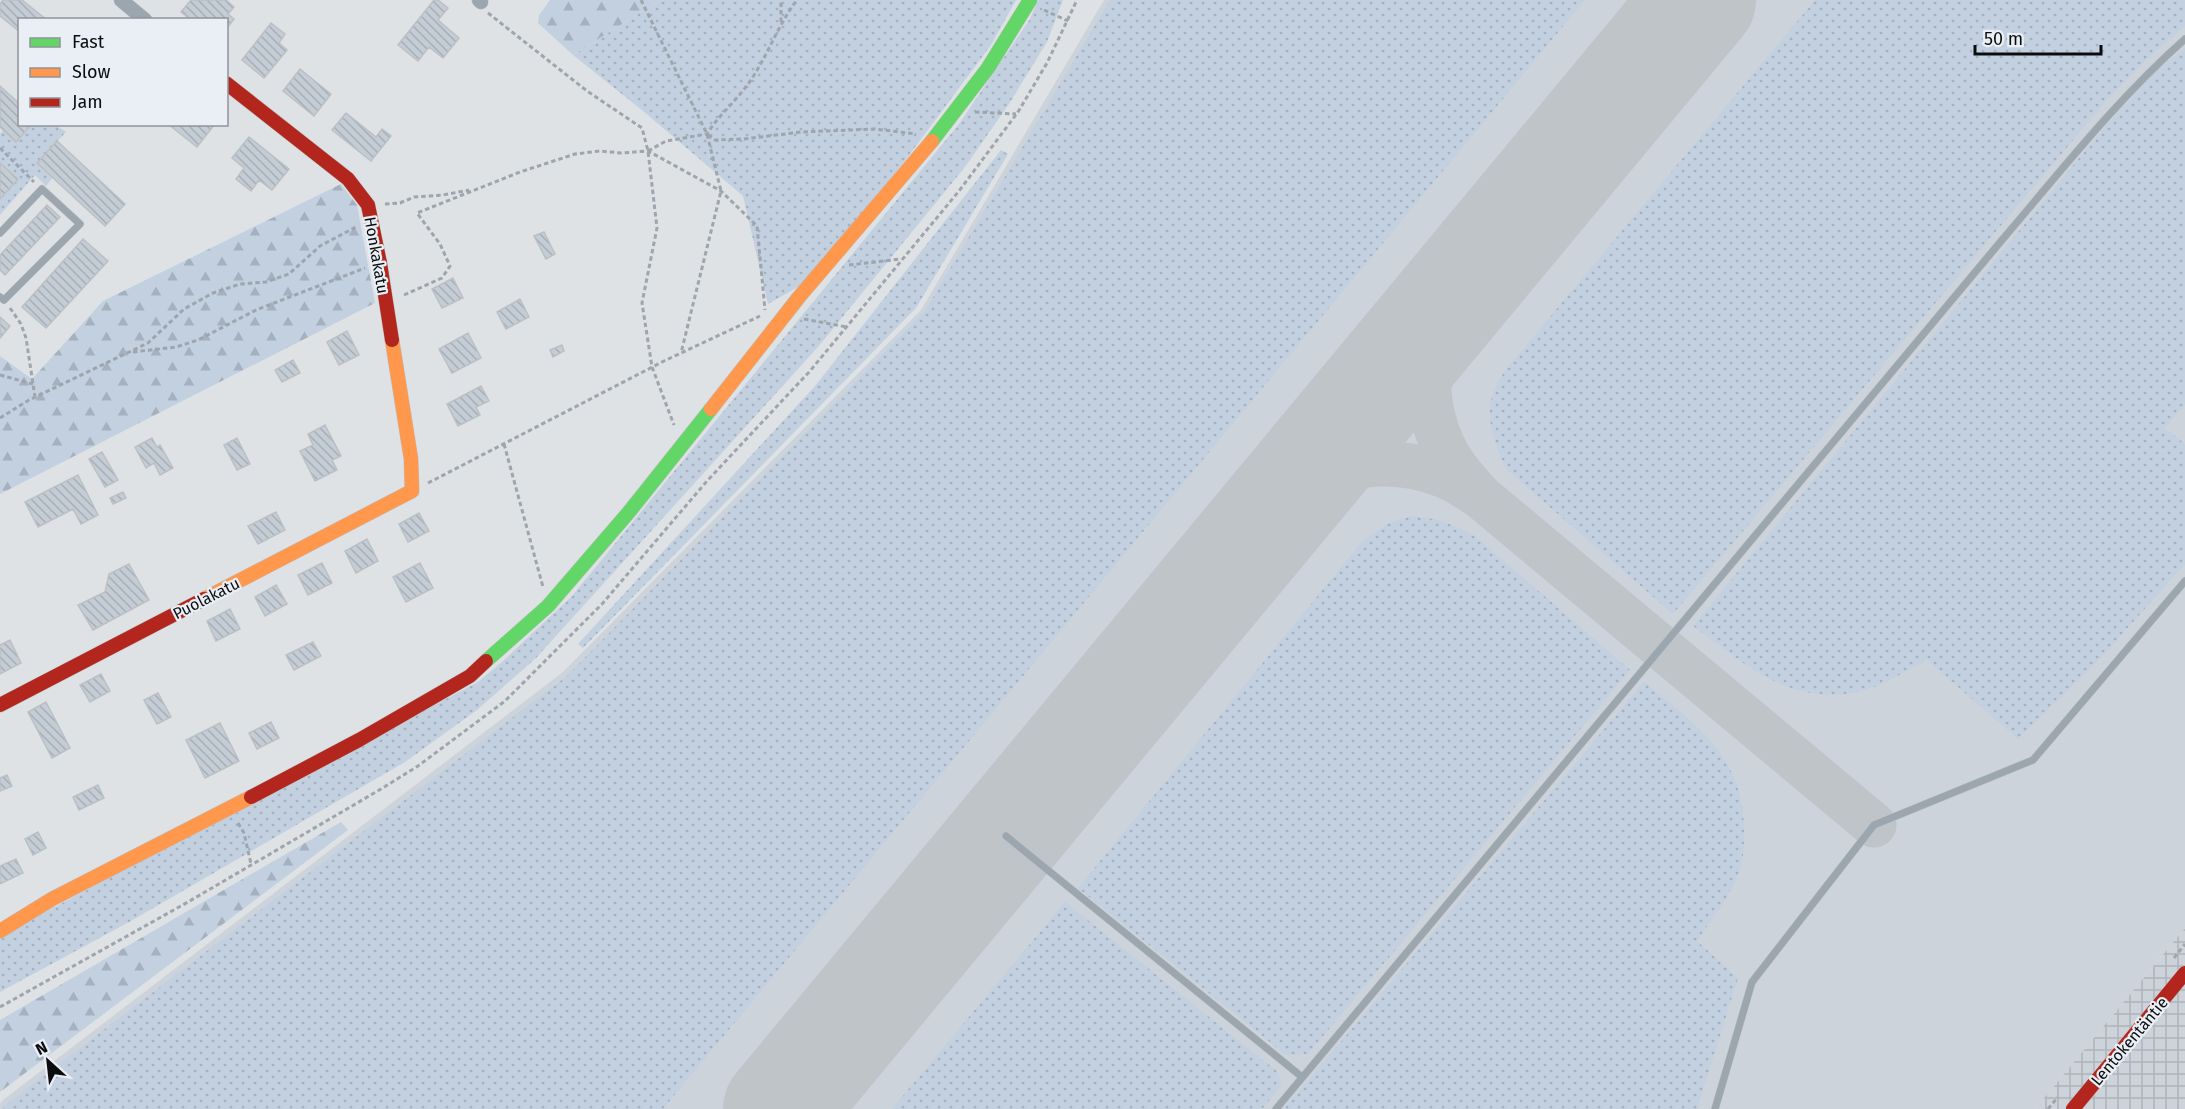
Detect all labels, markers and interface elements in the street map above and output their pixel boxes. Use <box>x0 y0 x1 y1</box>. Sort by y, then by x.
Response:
legend <box>18 18 228 126</box>
scale bar <box>1975 18 2101 56</box>
text: 50 m <box>1984 28 2023 50</box>
text: Fast <box>72 31 105 53</box>
text: Slow <box>72 61 111 83</box>
text: Jam <box>72 91 103 113</box>
street label: Honkakatu <box>360 215 393 295</box>
street label: Puolakatu <box>170 574 243 623</box>
street label: Lentokentäntie <box>2087 993 2172 1089</box>
north arrow <box>18 1031 78 1091</box>
text: N <box>32 1037 50 1059</box>

